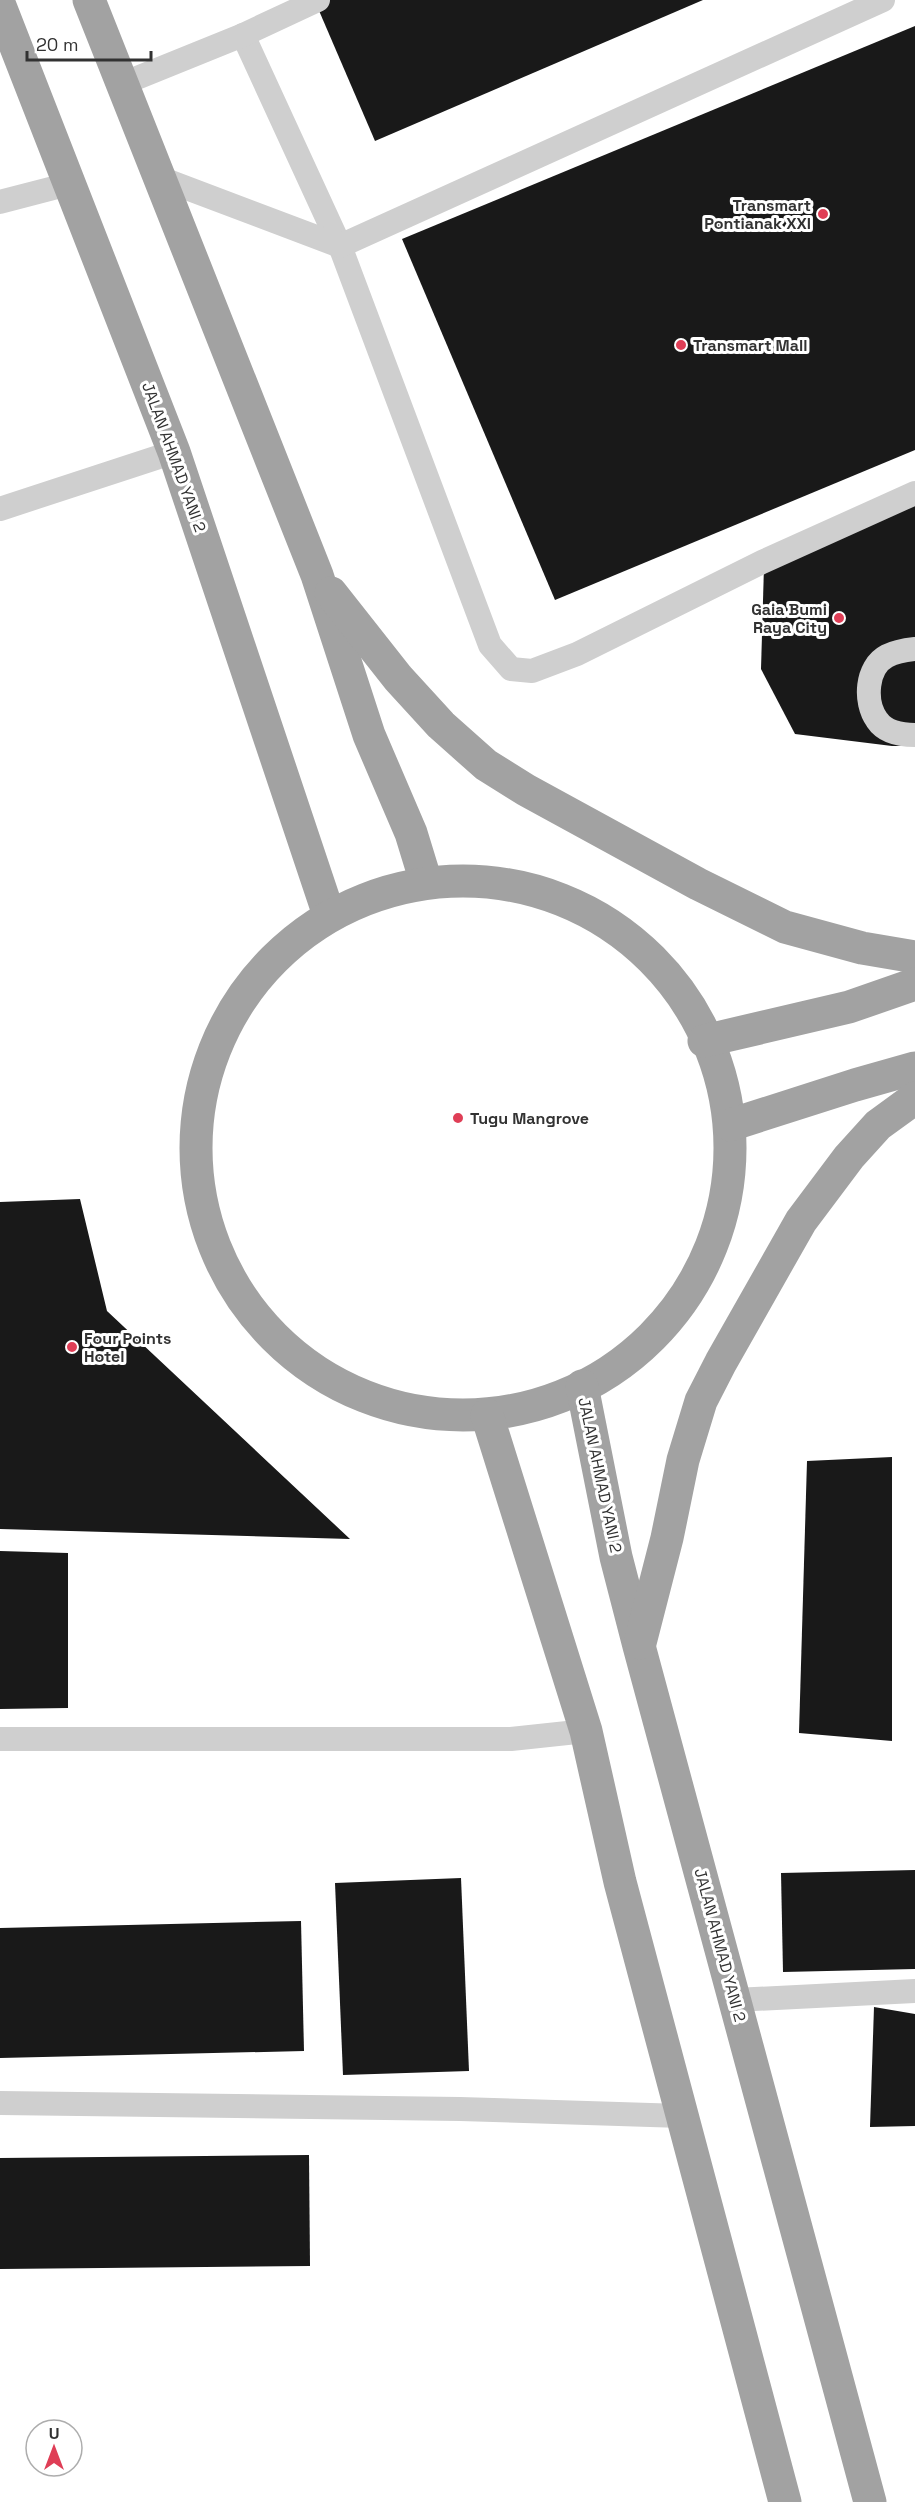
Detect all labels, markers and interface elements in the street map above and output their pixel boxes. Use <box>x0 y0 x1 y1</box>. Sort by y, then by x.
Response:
scale bar <box>27 24 152 62</box>
text: 20 m <box>36 33 79 56</box>
place label: Transmart Pontianak XXI <box>704 195 811 234</box>
marker: Transmart Pontianak XXI <box>816 207 830 221</box>
place label: Transmart Mall <box>693 335 807 356</box>
marker: Transmart Mall <box>674 338 688 352</box>
street label: JALAN AHMAD YANI 2 <box>137 379 211 535</box>
place label: Gaia Bumi Raya City <box>751 599 827 638</box>
marker: Gaia Bumi Raya City <box>832 611 846 625</box>
place label: Tugu Mangrove <box>470 1108 589 1129</box>
marker: Tugu Mangrove <box>451 1111 465 1125</box>
place label: Four Points Hotel <box>84 1328 171 1367</box>
marker: Four Points Hotel <box>65 1340 79 1354</box>
street label: JALAN AHMAD YANI 2 <box>573 1395 627 1555</box>
street label: JALAN AHMAD YANI 2 <box>689 1866 751 2024</box>
north arrow <box>24 2418 84 2478</box>
text: U <box>49 2423 59 2444</box>

